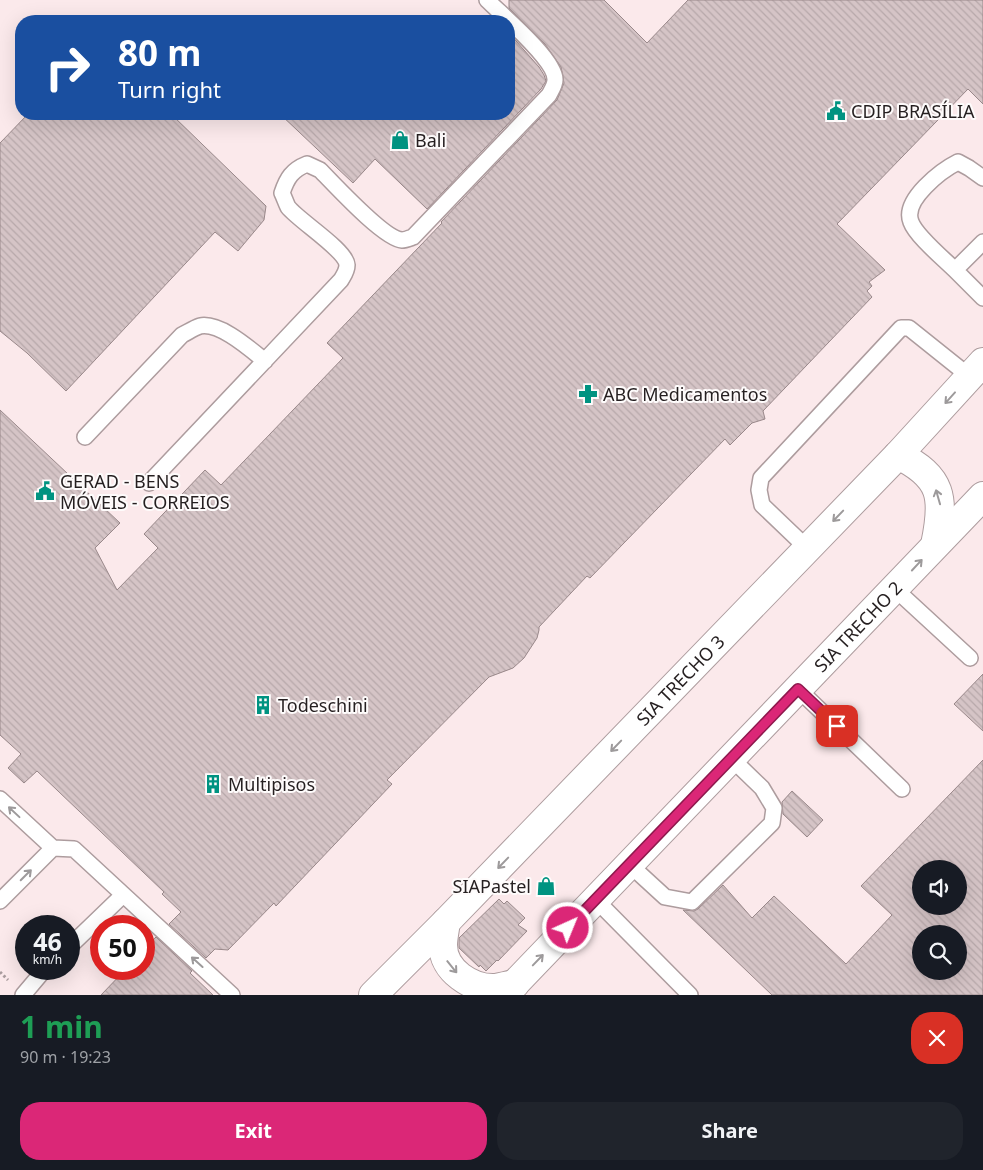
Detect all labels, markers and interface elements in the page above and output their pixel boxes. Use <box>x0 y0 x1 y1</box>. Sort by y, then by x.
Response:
text: 80 m <box>118 29 201 76</box>
icon: right <box>35 35 100 100</box>
text: Turn right <box>118 74 221 104</box>
place label: CDIP BRASÍLIA <box>851 99 975 123</box>
public building icon: CDIP BRASÍLIA <box>825 100 847 122</box>
place label: Bali <box>415 128 446 152</box>
shop icon: Bali <box>389 129 411 151</box>
place label: ABC Medicamentos <box>603 382 767 406</box>
pharmacy icon: ABC Medicamentos <box>577 383 599 405</box>
one-way arrow <box>944 391 956 404</box>
place label: GERAD - BENS MÓVEIS - CORREIOS <box>60 469 230 514</box>
public building icon: GERAD - BENS MÓVEIS - CORREIOS <box>34 480 56 502</box>
one-way arrow <box>933 490 943 506</box>
one-way arrow <box>832 510 845 522</box>
one-way arrow <box>911 558 923 571</box>
street label: SIA TRECHO 2 <box>809 576 907 677</box>
street label: SIA TRECHO 3 <box>631 630 730 730</box>
place label: Todeschini <box>278 693 368 717</box>
building icon: Todeschini <box>252 694 274 716</box>
pin <box>816 705 858 747</box>
icon: arrive <box>823 712 851 740</box>
one-way arrow <box>610 740 622 752</box>
place label: Multipisos <box>228 772 315 796</box>
building icon: Multipisos <box>202 773 224 795</box>
one-way arrow <box>7 806 20 818</box>
one-way arrow <box>497 857 509 869</box>
map controls <box>912 860 967 980</box>
button: sound <box>912 860 967 915</box>
one-way arrow <box>20 869 32 881</box>
place label: SIAPastel <box>453 874 531 898</box>
shop icon: SIAPastel <box>535 875 557 897</box>
position arrow <box>541 901 593 953</box>
speed limit sign: 50 <box>90 915 155 980</box>
text: 46 <box>33 924 62 958</box>
button: search <box>912 925 967 980</box>
text: km/h <box>33 951 62 968</box>
one-way arrow <box>532 953 544 966</box>
one-way arrow <box>190 956 203 968</box>
one-way arrow <box>447 961 458 974</box>
text: 1 min <box>20 1006 103 1047</box>
button: close <box>911 1012 963 1064</box>
text: 90 m · 19:23 <box>20 1046 111 1068</box>
button: Exit <box>20 1102 487 1160</box>
button: Share <box>497 1102 963 1160</box>

